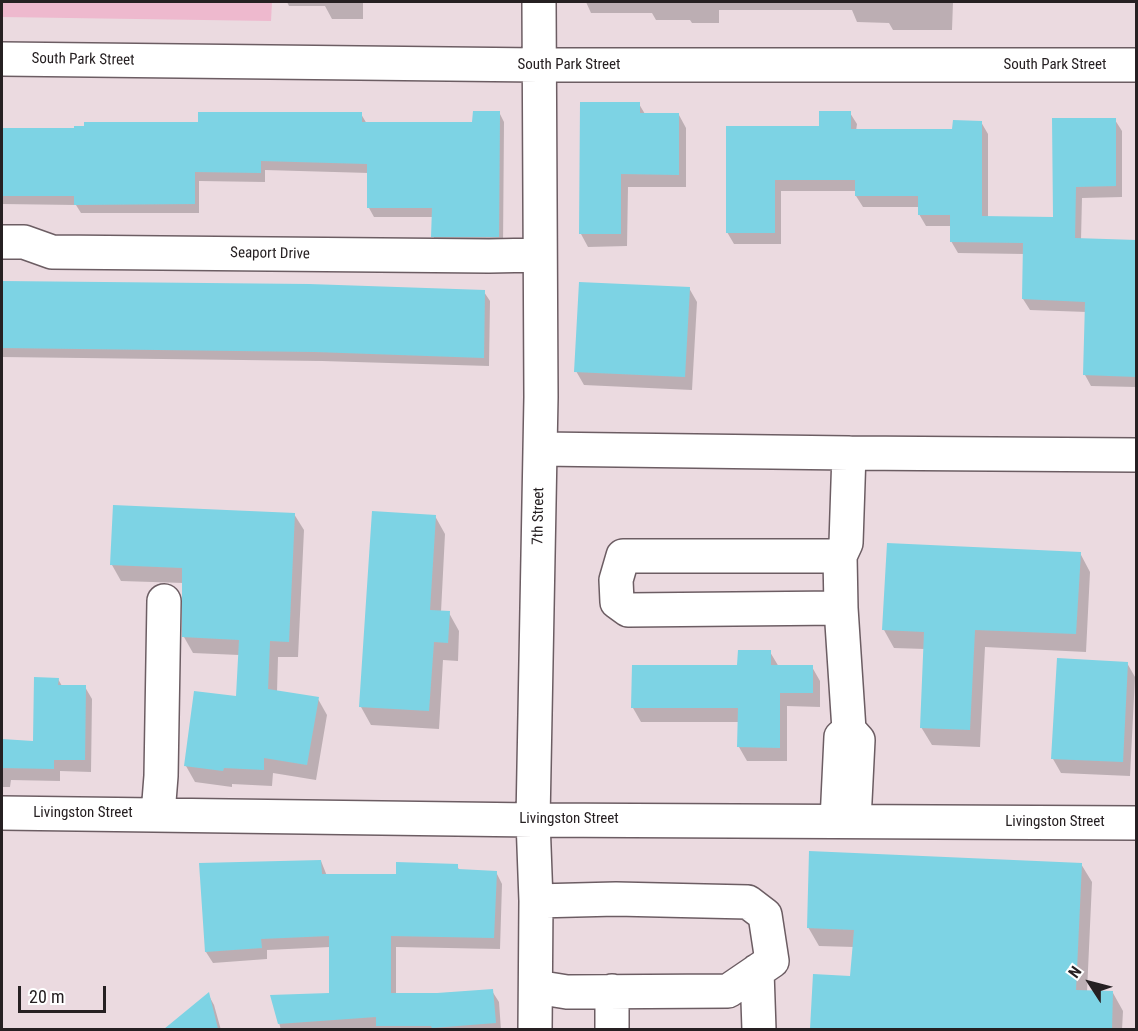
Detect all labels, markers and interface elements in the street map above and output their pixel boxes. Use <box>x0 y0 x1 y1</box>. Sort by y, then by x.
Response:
street label: South Park Street <box>31 50 135 70</box>
street label: South Park Street <box>517 56 621 74</box>
street label: South Park Street <box>1003 56 1107 74</box>
street label: Seaport Drive <box>230 244 310 264</box>
street label: 7th Street <box>529 487 549 545</box>
street label: Livingston Street <box>33 804 133 822</box>
street label: Livingston Street <box>519 810 619 828</box>
street label: Livingston Street <box>1005 813 1105 831</box>
north arrow <box>1060 953 1120 1013</box>
text: N <box>1064 963 1086 982</box>
scale bar <box>21 974 110 1012</box>
text: 20 m <box>29 986 64 1007</box>

